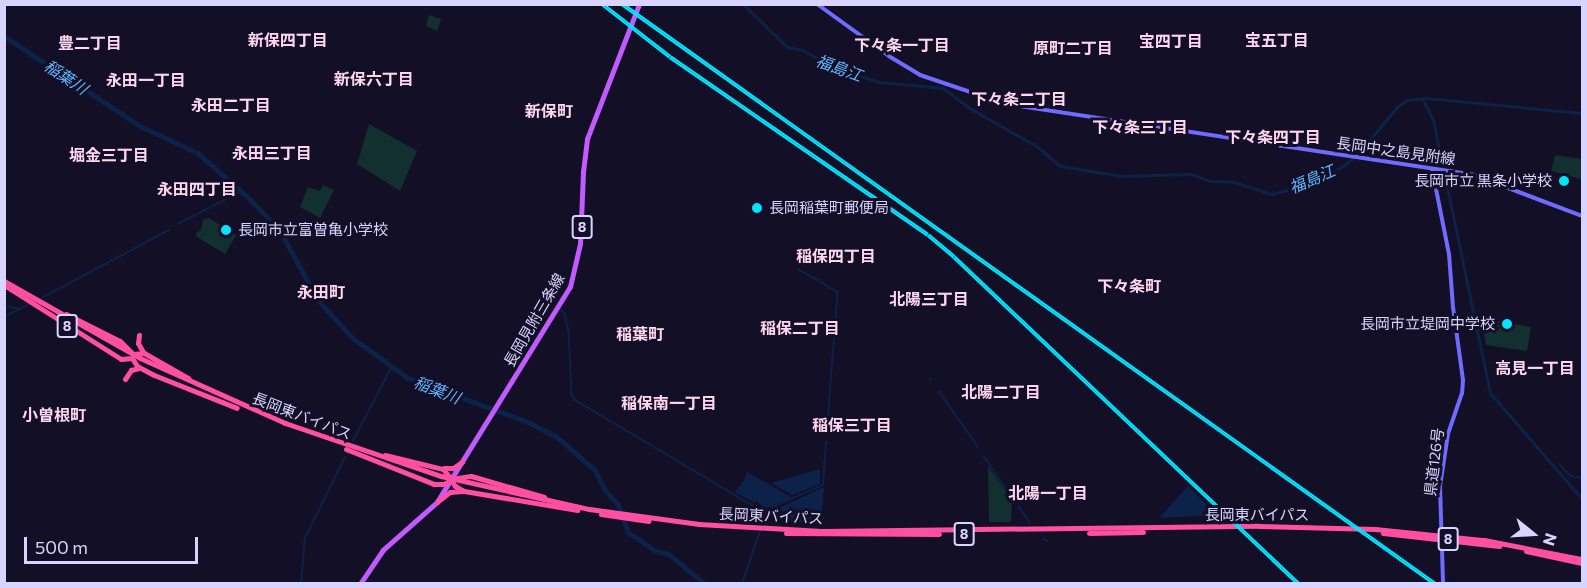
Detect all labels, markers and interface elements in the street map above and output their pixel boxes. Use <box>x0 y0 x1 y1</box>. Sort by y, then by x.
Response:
district label: 新保四丁目 <box>248 30 328 50</box>
district label: 宝五丁目 <box>1245 30 1309 50</box>
district label: 宝四丁目 <box>1139 31 1203 51</box>
district label: 豊二丁目 <box>58 33 122 53</box>
district label: 下々条一丁目 <box>854 35 950 55</box>
district label: 原町二丁目 <box>1033 38 1113 58</box>
water label: 福島江 <box>813 51 865 85</box>
water label: 稲葉川 <box>41 56 91 98</box>
district label: 新保六丁目 <box>334 69 414 89</box>
district label: 永田一丁目 <box>106 70 186 90</box>
district label: 下々条二丁目 <box>971 89 1067 109</box>
district label: 永田二丁目 <box>191 95 271 115</box>
district label: 新保町 <box>525 101 573 121</box>
district label: 下々条三丁目 <box>1092 117 1188 137</box>
district label: 下々条四丁目 <box>1225 127 1321 147</box>
street label: 長岡中之島見附線 <box>1335 134 1457 168</box>
district label: 永田三丁目 <box>232 143 312 163</box>
district label: 堀金三丁目 <box>69 145 149 165</box>
water label: 福島江 <box>1286 161 1338 197</box>
place label: 長岡市立 黒条小学校 <box>1414 172 1552 190</box>
marker: 長岡市立 黒条小学校 <box>1557 174 1571 188</box>
district label: 永田四丁目 <box>157 179 237 199</box>
place label: 長岡稲葉町郵便局 <box>769 199 889 217</box>
marker: 長岡稲葉町郵便局 <box>750 201 764 215</box>
road number: 8 <box>572 216 592 238</box>
place label: 長岡市立富曽亀小学校 <box>238 221 388 239</box>
marker: 長岡市立富曽亀小学校 <box>219 223 233 237</box>
district label: 稲保四丁目 <box>796 246 876 266</box>
street label: 長岡見附三条線 <box>500 270 568 370</box>
district label: 下々条町 <box>1097 276 1161 296</box>
district label: 永田町 <box>297 282 345 302</box>
district label: 北陽三丁目 <box>889 289 969 309</box>
road number: 8 <box>56 315 78 337</box>
place label: 長岡市立堤岡中学校 <box>1360 315 1495 333</box>
marker: 長岡市立堤岡中学校 <box>1500 317 1514 331</box>
district label: 稲保二丁目 <box>760 318 840 338</box>
district label: 稲葉町 <box>616 324 664 344</box>
district label: 高見一丁目 <box>1495 358 1575 378</box>
water label: 稲葉川 <box>411 372 463 408</box>
district label: 北陽二丁目 <box>961 382 1041 402</box>
street label: 長岡東バイパス <box>250 389 354 443</box>
district label: 稲保南一丁目 <box>621 393 717 413</box>
district label: 小曽根町 <box>22 405 86 425</box>
district label: 稲保三丁目 <box>812 415 892 435</box>
street label: 県道126号 <box>1421 427 1447 497</box>
district label: 北陽一丁目 <box>1008 483 1088 503</box>
street label: 長岡東バイパス <box>718 504 824 528</box>
north arrow <box>1503 504 1563 564</box>
street label: 長岡東バイパス <box>1205 506 1309 524</box>
road number: 8 <box>954 523 974 545</box>
scale bar <box>27 525 201 563</box>
road number: 8 <box>1438 528 1458 550</box>
text: N <box>1540 531 1561 548</box>
text: 500 m <box>35 536 88 558</box>

